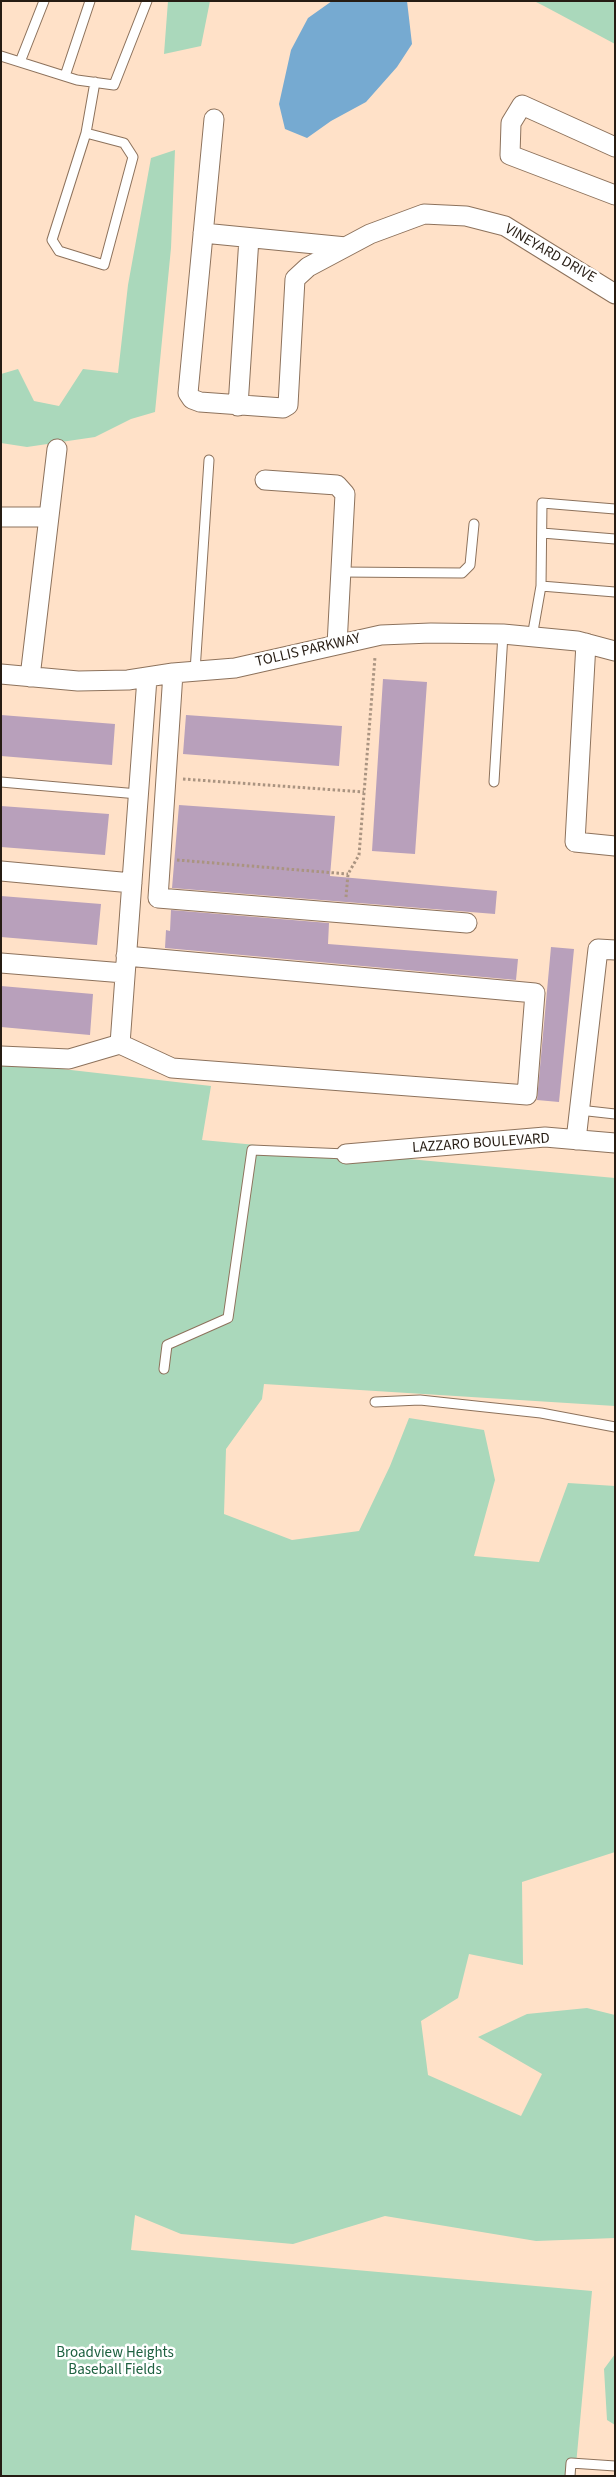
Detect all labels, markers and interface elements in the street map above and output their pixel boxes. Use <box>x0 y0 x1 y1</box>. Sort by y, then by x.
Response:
street label: VINEYARD DRIVE <box>501 221 599 287</box>
street label: TOLLIS PARKWAY <box>254 630 362 672</box>
street label: LAZZARO BOULEVARD <box>412 1130 550 1158</box>
park label: Broadview Heights Baseball Fields <box>56 2345 174 2380</box>

